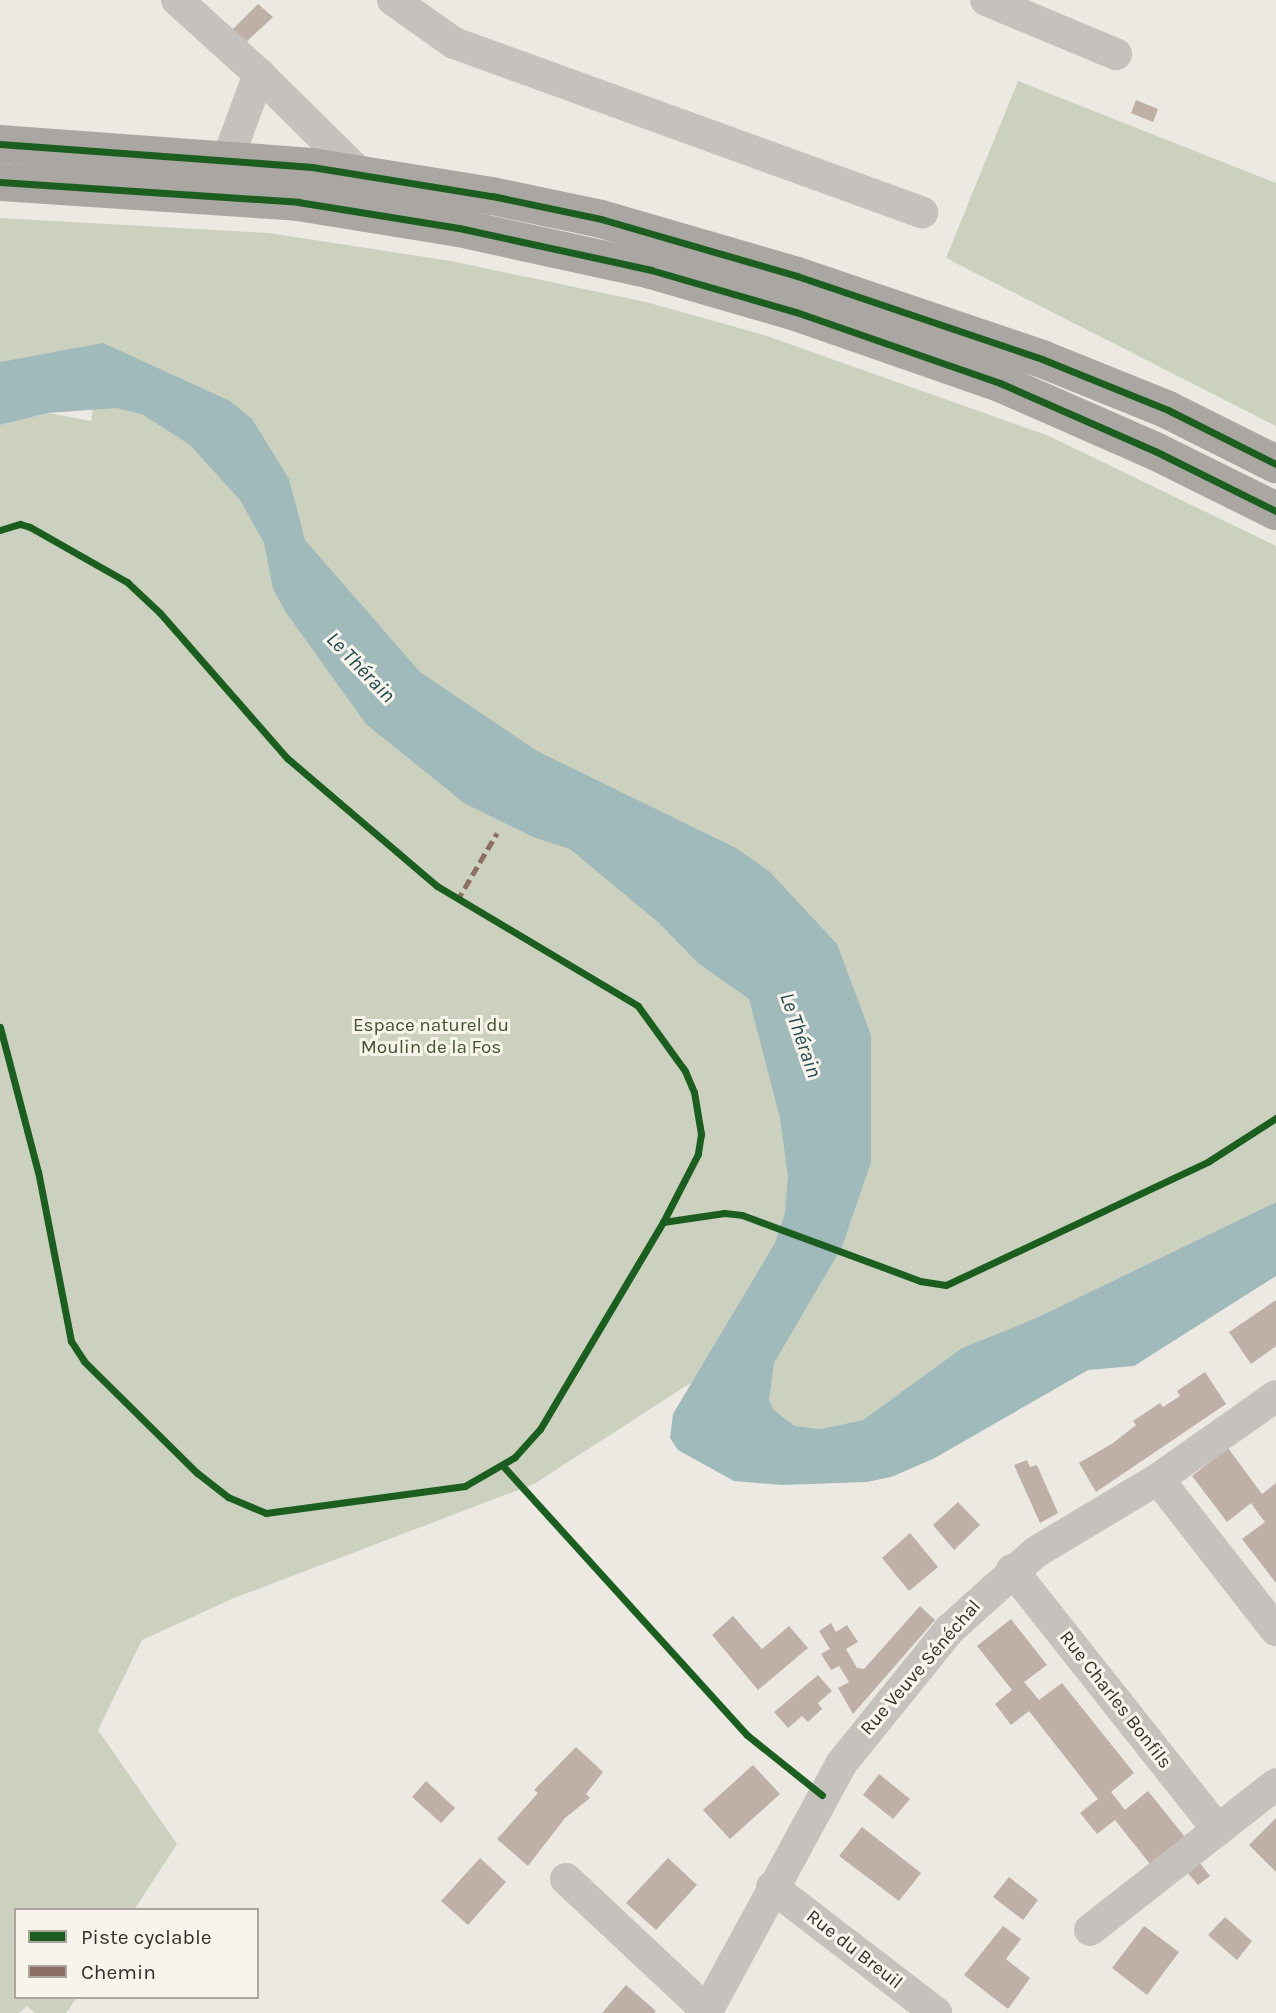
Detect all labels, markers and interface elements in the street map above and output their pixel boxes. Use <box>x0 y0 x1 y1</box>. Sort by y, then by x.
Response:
water label: Le Thérain <box>321 626 401 708</box>
water label: Le Thérain <box>775 989 827 1081</box>
park label: Espace naturel du Moulin de la Fos <box>353 1015 509 1059</box>
street label: Rue Veuve Sénéchal <box>856 1596 986 1740</box>
street label: Rue Charles Bonfils <box>1054 1627 1176 1773</box>
street label: Rue du Breuil <box>801 1905 907 1995</box>
legend <box>14 1908 259 1999</box>
text: Piste cyclable <box>81 1925 212 1949</box>
text: Chemin <box>81 1960 156 1984</box>

